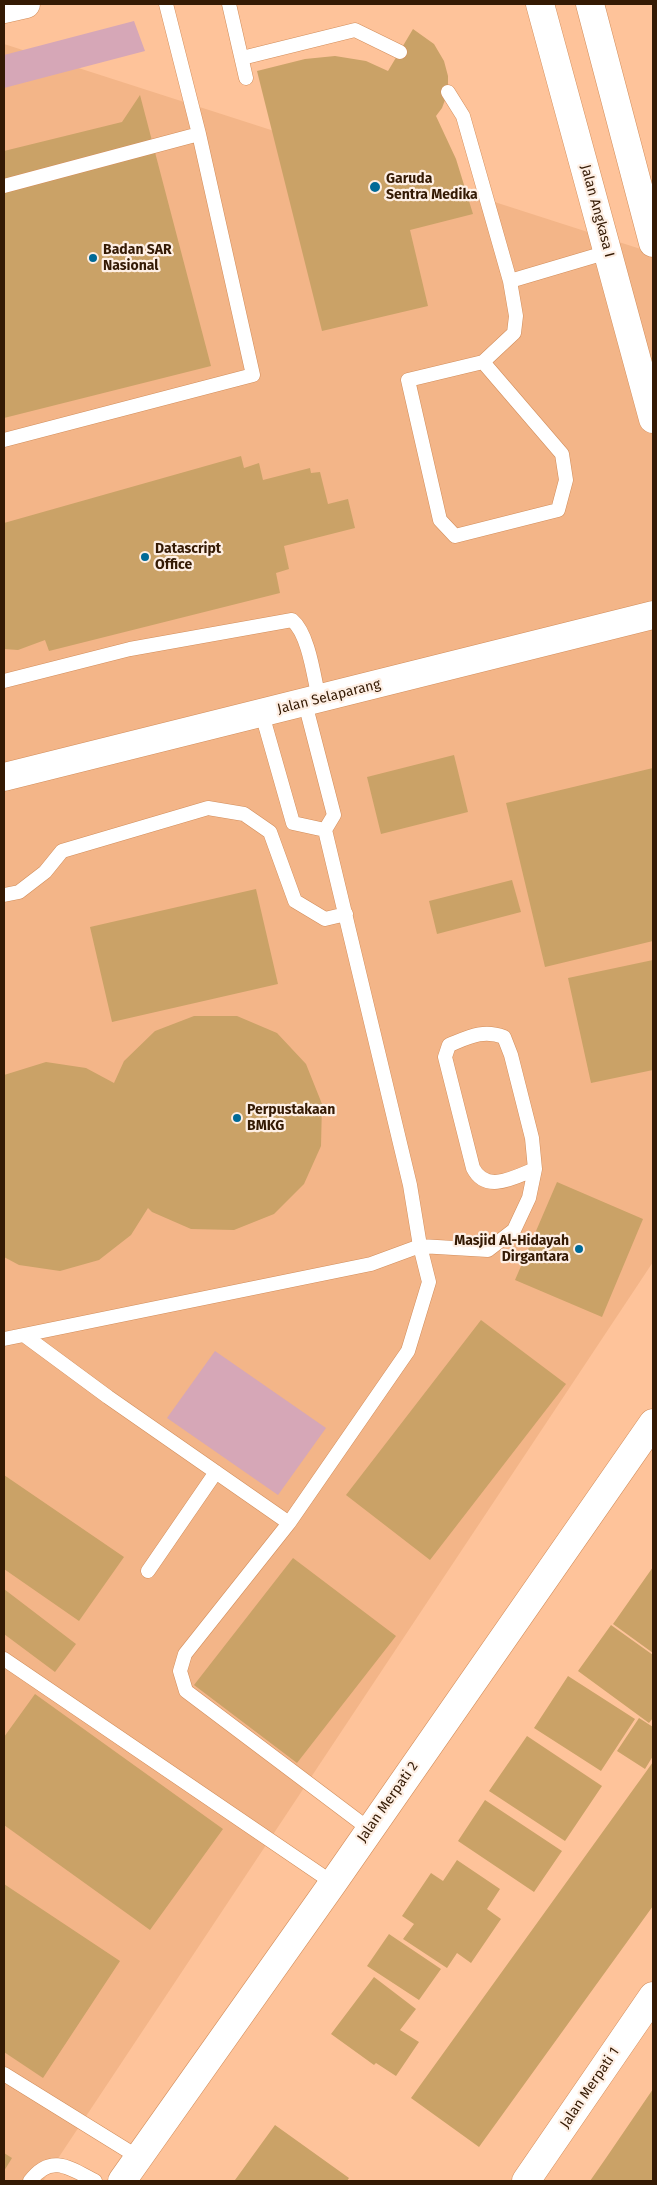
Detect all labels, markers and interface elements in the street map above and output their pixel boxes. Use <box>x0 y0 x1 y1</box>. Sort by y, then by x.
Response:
street label: Jalan Angkasa I <box>577 163 617 259</box>
place label: Garuda Sentra Medika <box>386 171 478 203</box>
marker: Garuda Sentra Medika <box>368 180 382 194</box>
place label: Badan SAR Nasional <box>103 242 172 274</box>
marker: Badan SAR Nasional <box>87 252 99 264</box>
place label: Datascript Office <box>155 541 221 574</box>
marker: Datascript Office <box>139 551 151 563</box>
street label: Jalan Selaparang <box>276 676 382 718</box>
place label: Perpustakaan BMKG <box>247 1102 335 1134</box>
marker: Perpustakaan BMKG <box>231 1112 243 1124</box>
place label: Masjid Al-Hidayah Dirgantara <box>454 1233 569 1266</box>
marker: Masjid Al-Hidayah Dirgantara <box>573 1243 585 1255</box>
street label: Jalan Merpati 2 <box>354 1758 422 1846</box>
street label: Jalan Merpati 1 <box>557 2044 623 2132</box>

